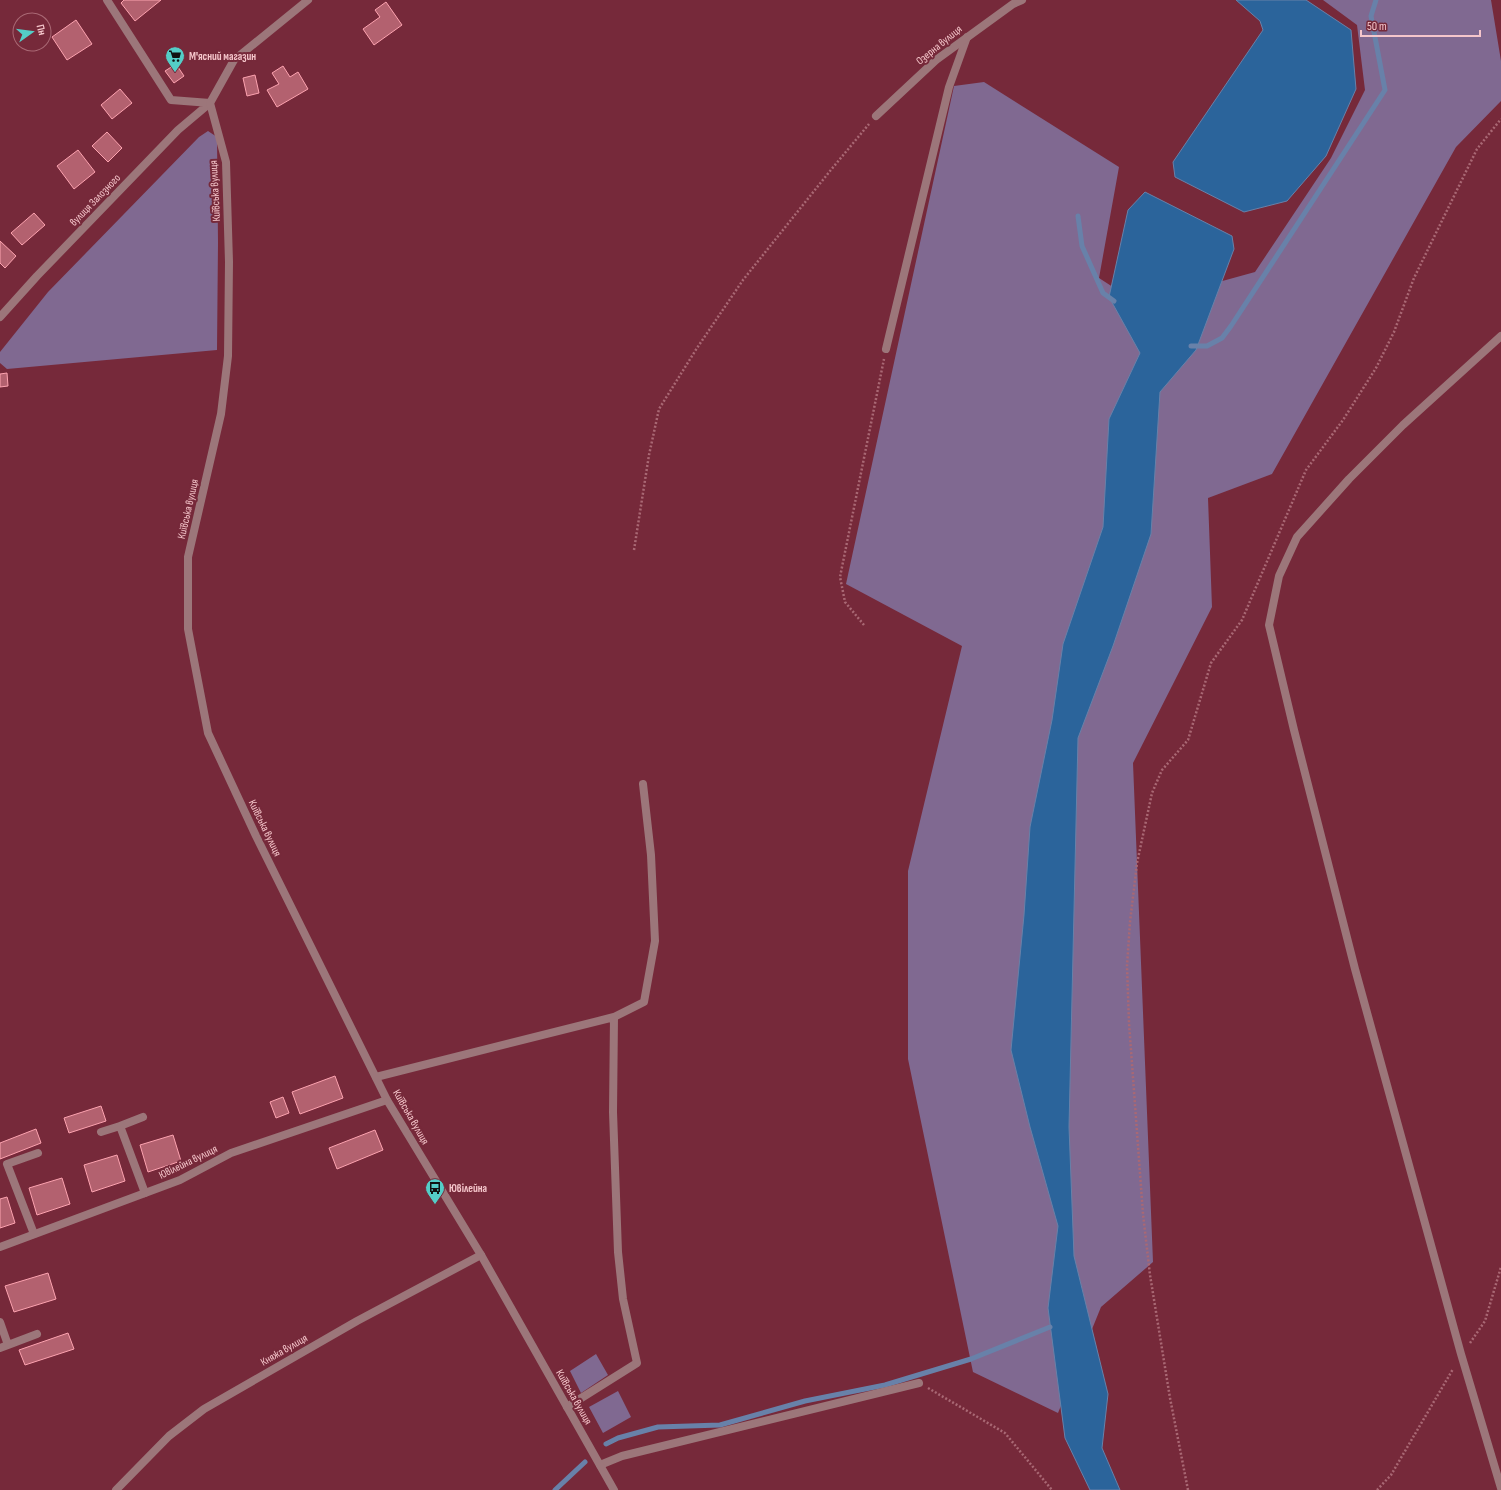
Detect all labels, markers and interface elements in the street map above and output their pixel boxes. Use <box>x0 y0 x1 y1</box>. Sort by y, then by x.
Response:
north arrow <box>12 12 52 52</box>
scale bar <box>1361 12 1480 38</box>
text: 50 m <box>1367 19 1387 34</box>
text: Пн <box>34 23 49 37</box>
street label: Озерна вулиця <box>914 23 964 67</box>
supermarket icon: М'ясний магазин <box>164 45 186 73</box>
place label: М'ясний магазин <box>189 50 256 63</box>
street label: Київська вулиця <box>207 160 223 222</box>
street label: вулиця Залозного <box>67 171 123 229</box>
street label: Київська вулиця <box>175 478 201 540</box>
street label: Київська вулиця <box>246 798 284 858</box>
street label: Київська вулиця <box>390 1087 432 1147</box>
street label: Ювілейна вулиця <box>157 1142 219 1182</box>
bus stop icon: Ювілейна <box>424 1177 446 1205</box>
place label: Ювілейна <box>449 1182 487 1195</box>
street label: Княжа вулиця <box>258 1331 310 1369</box>
street label: Київська вулиця <box>553 1367 595 1427</box>

